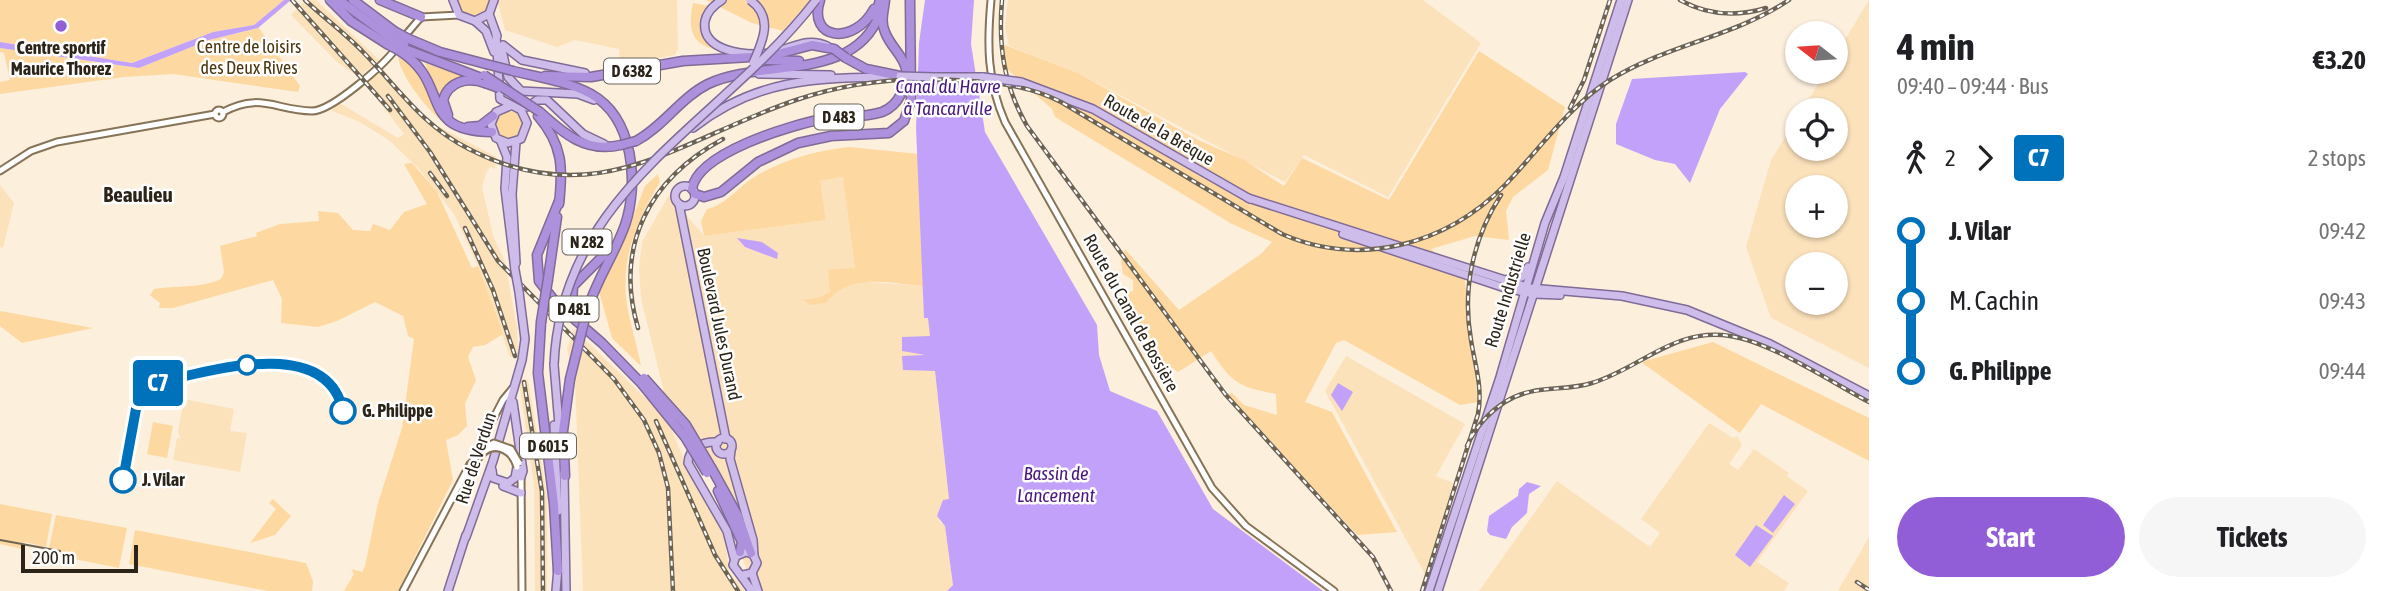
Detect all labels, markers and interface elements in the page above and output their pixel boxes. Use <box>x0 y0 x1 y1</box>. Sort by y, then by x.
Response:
marker: Centre sportif Maurice Thorez <box>53 18 69 34</box>
north arrow <box>1785 21 1848 84</box>
map controls <box>1785 21 1848 315</box>
text: 4 min <box>1897 25 1975 68</box>
park label: Centre de loisirs des Deux Rives <box>197 36 301 78</box>
place label: Centre sportif Maurice Thorez <box>11 37 112 79</box>
text: €3.20 <box>2313 45 2366 75</box>
road number: D 6382 <box>604 58 660 83</box>
text: 09:40 – 09:44 · Bus <box>1897 73 2049 99</box>
water label: Canal du Havre à Tancarville <box>895 75 1001 119</box>
street label: Route de la Brèque <box>1100 89 1218 170</box>
button: locate <box>1785 98 1848 161</box>
road number: D 483 <box>814 105 864 130</box>
icon: walk <box>1897 139 1935 177</box>
icon: forward <box>1966 139 2004 177</box>
text: C7 <box>2028 144 2050 171</box>
text: 2 <box>1945 145 1956 171</box>
text: 2 stops <box>2308 145 2366 171</box>
button: + <box>1785 175 1848 238</box>
district label: Beaulieu <box>103 182 173 206</box>
text: J. Vilar <box>1949 216 2010 246</box>
text: 09:42 <box>2319 218 2366 244</box>
road number: N 282 <box>562 230 612 254</box>
street label: Route du Canal de Bossière <box>1079 230 1184 395</box>
street label: Route Industrielle <box>1480 230 1535 350</box>
street label: Boulevard Jules Durand <box>693 246 746 402</box>
button: − <box>1785 252 1848 315</box>
text: M. Cachin <box>1949 286 2039 316</box>
text: 09:43 <box>2319 288 2366 314</box>
road number: D 481 <box>550 296 598 322</box>
unlabelled marker <box>237 355 257 375</box>
text: G. Philippe <box>1949 356 2052 386</box>
text: 09:44 <box>2319 358 2366 384</box>
line badge: C7 <box>127 360 190 406</box>
text: C7 <box>147 369 169 396</box>
marker: G. Philippe <box>330 398 356 424</box>
place label: G. Philippe <box>362 400 433 421</box>
street label: Rue de Verdun <box>451 409 500 506</box>
road number: D 6015 <box>520 434 576 458</box>
water label: Bassin de Lancement <box>1017 462 1096 506</box>
marker: J. Vilar <box>110 467 136 493</box>
place label: J. Vilar <box>141 469 185 490</box>
button: Start <box>1897 497 2125 577</box>
button: Tickets <box>2139 497 2366 577</box>
scale bar <box>21 542 138 574</box>
text: 200 m <box>32 546 75 568</box>

